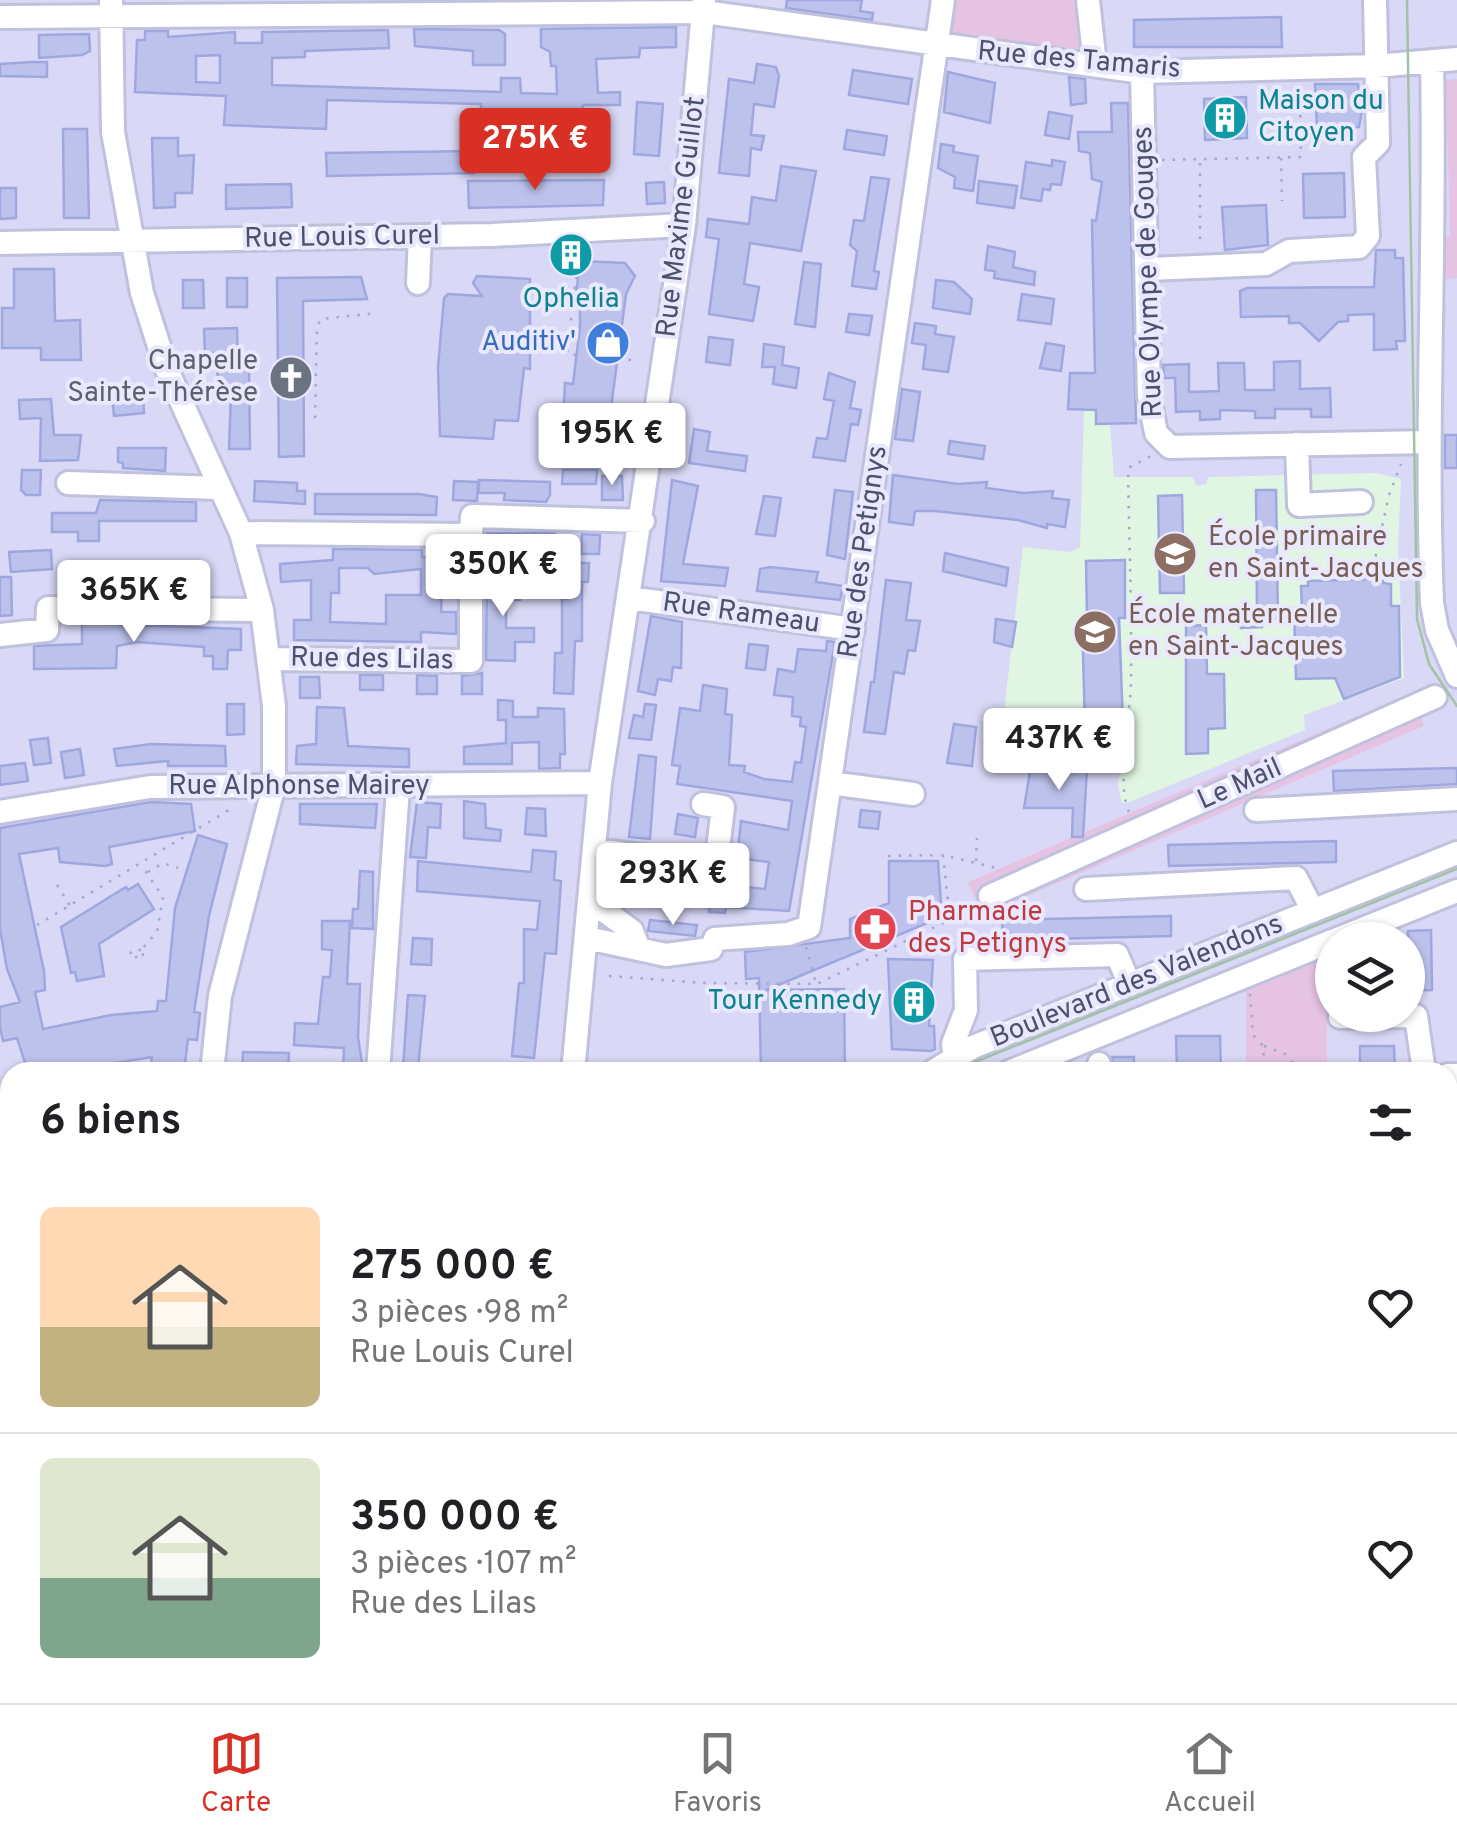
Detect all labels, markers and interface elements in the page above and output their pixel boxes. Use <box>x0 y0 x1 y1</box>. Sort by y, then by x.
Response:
street label: Rue des Tamaris <box>976 34 1182 88</box>
place label: Maison du Citoyen <box>1258 84 1384 152</box>
street label: Rue Maxime Guillot <box>649 95 715 339</box>
building icon: Maison du Citoyen <box>1202 95 1248 141</box>
pin: 275K € <box>454 108 616 193</box>
text: 275K € <box>482 120 588 160</box>
street label: Rue Olympe de Gouges <box>1126 126 1172 418</box>
street label: Rue Louis Curel <box>244 218 440 258</box>
building icon: Ophelia <box>548 232 594 278</box>
place label: Ophelia <box>523 282 619 318</box>
shop icon: Auditiv' <box>585 320 631 366</box>
place label: Auditiv' <box>481 325 576 361</box>
place label: Chapelle Sainte-Thérèse <box>67 344 258 412</box>
church icon: Chapelle Sainte-Thérèse <box>268 355 314 401</box>
pin: 195K € <box>531 403 693 488</box>
text: 195K € <box>561 415 664 455</box>
street label: Rue des Petignys <box>831 443 897 661</box>
place label: École primaire en Saint-Jacques <box>1208 518 1424 588</box>
school or university icon: École primaire en Saint-Jacques <box>1152 531 1198 577</box>
pin: 350K € <box>422 534 584 619</box>
text: 350K € <box>448 546 558 586</box>
pin: 365K € <box>53 560 215 645</box>
text: 365K € <box>79 572 189 612</box>
street label: Rue Rameau <box>660 585 822 643</box>
place label: École maternelle en Saint-Jacques <box>1128 596 1344 666</box>
school or university icon: École maternelle en Saint-Jacques <box>1072 609 1118 655</box>
street label: Rue des Lilas <box>290 641 454 679</box>
pin: 437K € <box>978 708 1140 793</box>
text: 437K € <box>1005 720 1113 760</box>
street label: Le Mail <box>1192 751 1288 819</box>
street label: Rue Alphonse Mairey <box>168 769 430 805</box>
pin: 293K € <box>592 843 754 928</box>
text: 293K € <box>618 855 728 895</box>
place label: Pharmacie des Petignys <box>908 895 1067 963</box>
pharmacy icon: Pharmacie des Petignys <box>852 906 898 952</box>
street label: Boulevard des Valendons <box>985 907 1289 1057</box>
map controls <box>1315 922 1425 1032</box>
button: layers <box>1315 922 1425 1032</box>
building icon: Tour Kennedy <box>891 979 937 1025</box>
place label: Tour Kennedy <box>708 984 882 1020</box>
icon: filters <box>1363 1095 1418 1150</box>
text: 6 biens <box>40 1096 182 1149</box>
text: 275 000 € <box>350 1241 554 1294</box>
icon: home <box>120 1247 240 1367</box>
icon: heart <box>1363 1280 1418 1335</box>
text: 3 pièces · 98 m² <box>350 1294 568 1334</box>
text: Rue Louis Curel <box>350 1334 574 1374</box>
text: 350 000 € <box>350 1492 559 1545</box>
icon: home <box>120 1498 240 1618</box>
icon: heart <box>1363 1531 1418 1586</box>
text: 3 pièces · 107 m² <box>350 1545 577 1585</box>
text: Rue des Lilas <box>350 1585 537 1625</box>
tab: Carte <box>201 1726 271 1822</box>
tab: Favoris <box>673 1726 762 1822</box>
tab: Accueil <box>1164 1726 1256 1822</box>

